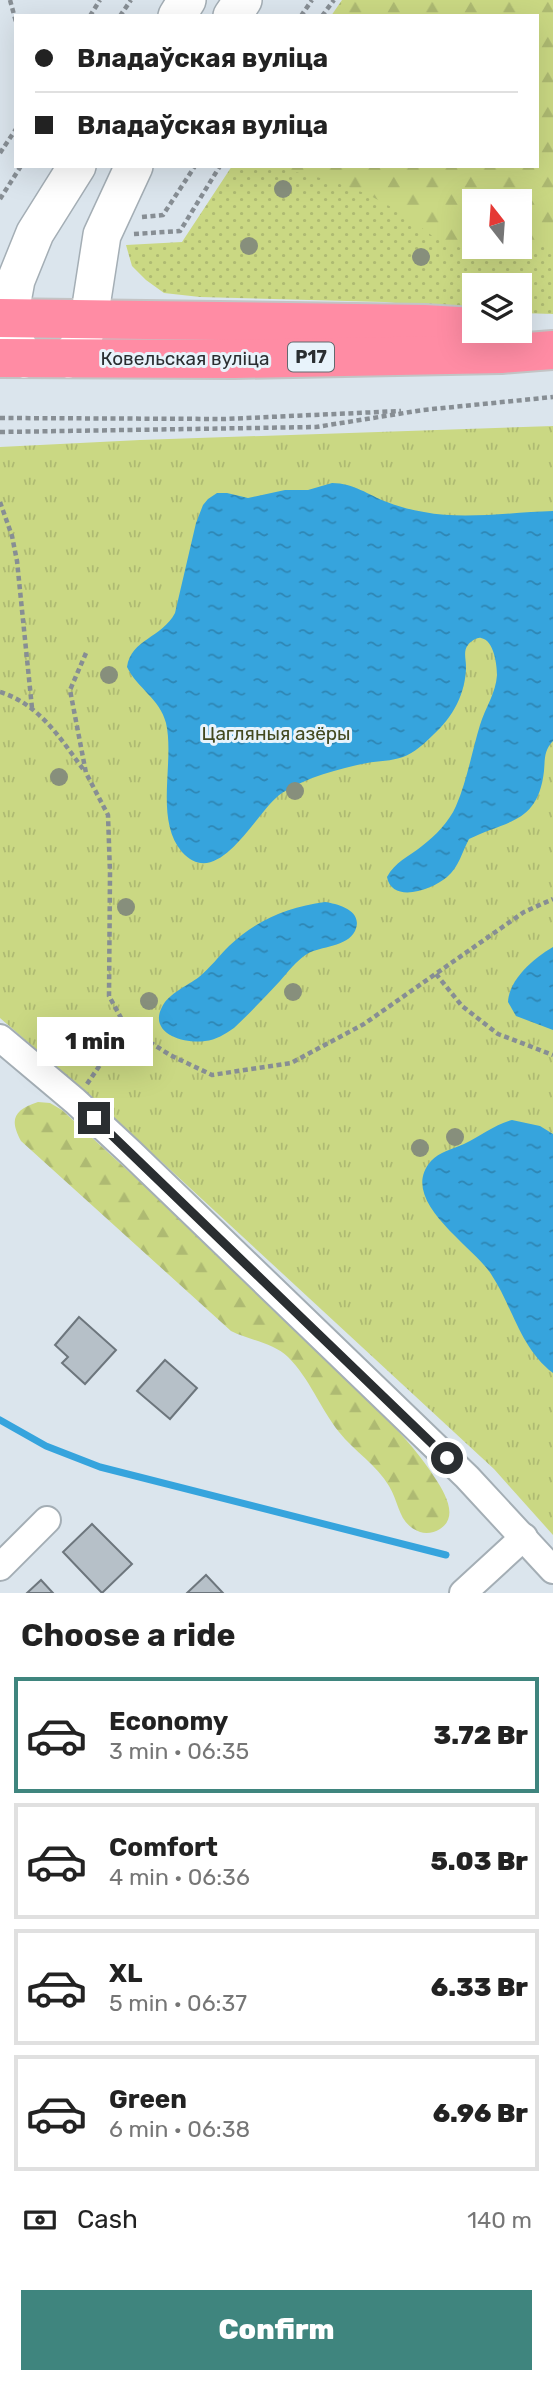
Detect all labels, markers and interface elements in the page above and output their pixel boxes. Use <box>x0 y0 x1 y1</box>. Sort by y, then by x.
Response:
text: Владаўская вуліца <box>77 43 328 74</box>
text: Владаўская вуліца <box>77 110 328 141</box>
north arrow <box>462 189 532 259</box>
map controls <box>462 189 532 343</box>
button: layers <box>462 273 532 343</box>
road number: Р17 <box>288 342 334 372</box>
street label: Ковельская вуліца <box>101 347 269 370</box>
park label: Цагляныя азёры <box>201 722 351 745</box>
callout: 1 min <box>36 1016 152 1066</box>
text: 1 min <box>65 1027 125 1055</box>
route end <box>78 1102 110 1134</box>
route start <box>431 1442 463 1474</box>
text: Choose a ride <box>21 1616 235 1654</box>
icon: car <box>25 1704 88 1767</box>
text: Economy <box>109 1706 228 1737</box>
text: 3.72 Br <box>434 1720 528 1751</box>
text: 3 min · 06:35 <box>109 1737 249 1765</box>
icon: car <box>25 1830 88 1893</box>
text: Comfort <box>109 1832 218 1863</box>
text: 5.03 Br <box>431 1846 528 1877</box>
text: 4 min · 06:36 <box>109 1863 250 1891</box>
icon: car <box>25 1956 88 2019</box>
text: XL <box>109 1958 142 1989</box>
text: 6.33 Br <box>431 1972 528 2003</box>
text: 5 min · 06:37 <box>109 1989 247 2017</box>
icon: car <box>25 2082 88 2145</box>
text: Green <box>109 2084 187 2115</box>
text: 6.96 Br <box>433 2098 528 2129</box>
text: 6 min · 06:38 <box>109 2115 250 2143</box>
icon: cash <box>21 2201 59 2239</box>
text: Cash <box>77 2204 138 2235</box>
text: 140 m <box>467 2206 532 2234</box>
button: Confirm <box>21 2290 532 2370</box>

